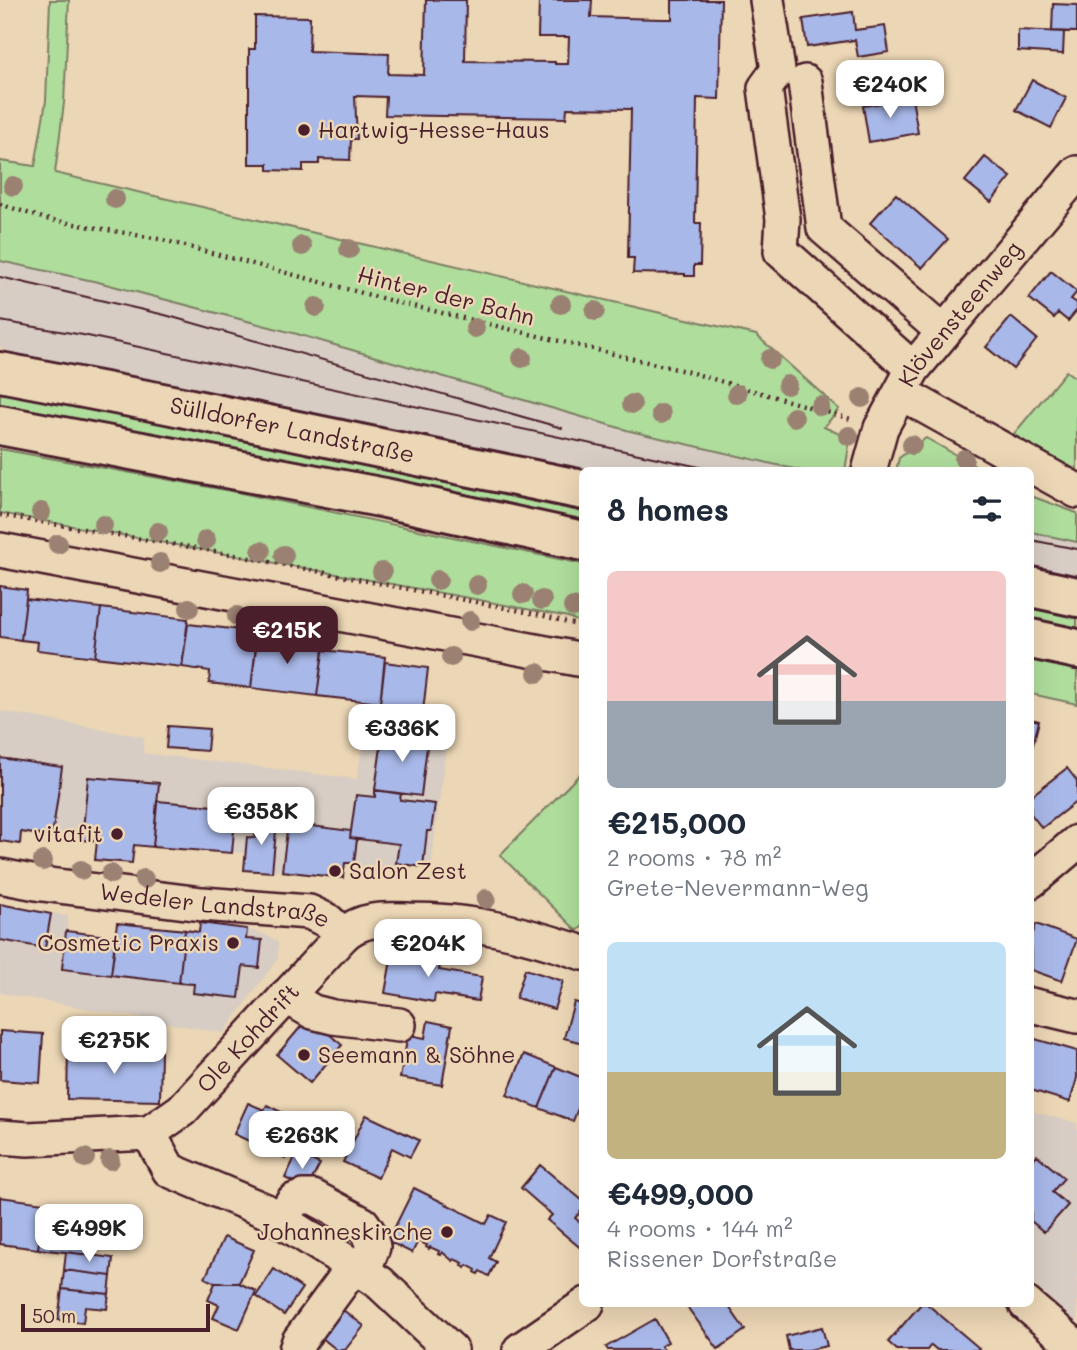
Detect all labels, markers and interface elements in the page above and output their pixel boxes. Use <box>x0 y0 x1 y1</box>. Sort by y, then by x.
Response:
pin: €240K <box>841 60 939 120</box>
text: €240K <box>852 68 928 98</box>
place label: Hartwig-Hesse-Haus <box>318 114 550 144</box>
marker: Hartwig-Hesse-Haus <box>296 122 312 138</box>
street label: Klövensteenweg <box>890 234 1028 392</box>
street label: Hinter der Bahn <box>355 259 538 332</box>
street label: Sülldorfer Landstraße <box>168 389 417 469</box>
text: 8 homes <box>607 489 729 529</box>
icon: filters <box>968 490 1006 528</box>
pin: €215K <box>238 606 336 666</box>
text: €215K <box>252 614 322 644</box>
icon: home <box>744 617 870 743</box>
pin: €336K <box>353 704 451 764</box>
text: €336K <box>364 712 440 742</box>
pin: €358K <box>212 788 310 847</box>
text: €358K <box>223 795 299 825</box>
text: €215,000 <box>607 802 746 842</box>
place label: vitafit <box>33 818 103 848</box>
marker: vitafit <box>109 826 125 842</box>
text: 2 rooms · 78 m² <box>607 842 781 872</box>
place label: Salon Zest <box>349 855 467 885</box>
marker: Salon Zest <box>327 863 343 879</box>
text: Grete-Nevermann-Weg <box>607 872 869 902</box>
street label: Wedeler Landstraße <box>98 875 336 934</box>
pin: €204K <box>379 920 477 979</box>
place label: Cosmetic Praxis <box>37 927 219 957</box>
text: €204K <box>390 927 466 957</box>
marker: Cosmetic Praxis <box>225 935 241 951</box>
street label: Ole Kohdrift <box>190 976 305 1098</box>
icon: home <box>744 988 870 1114</box>
pin: €275K <box>65 1016 163 1076</box>
text: €275K <box>78 1024 150 1054</box>
place label: Seemann & Söhne <box>318 1039 515 1069</box>
marker: Seemann & Söhne <box>296 1047 312 1063</box>
pin: €263K <box>253 1112 351 1171</box>
text: €263K <box>265 1119 339 1149</box>
text: €499,000 <box>607 1173 754 1213</box>
pin: €499K <box>40 1204 138 1264</box>
text: €499K <box>51 1212 127 1242</box>
text: 4 rooms · 144 m² <box>607 1213 793 1243</box>
place label: Johanneskirche <box>257 1216 433 1246</box>
marker: Johanneskirche <box>439 1224 455 1240</box>
text: Rissener Dorfstraße <box>607 1243 837 1273</box>
scale bar <box>21 1301 210 1333</box>
text: 50 m <box>32 1303 76 1328</box>

